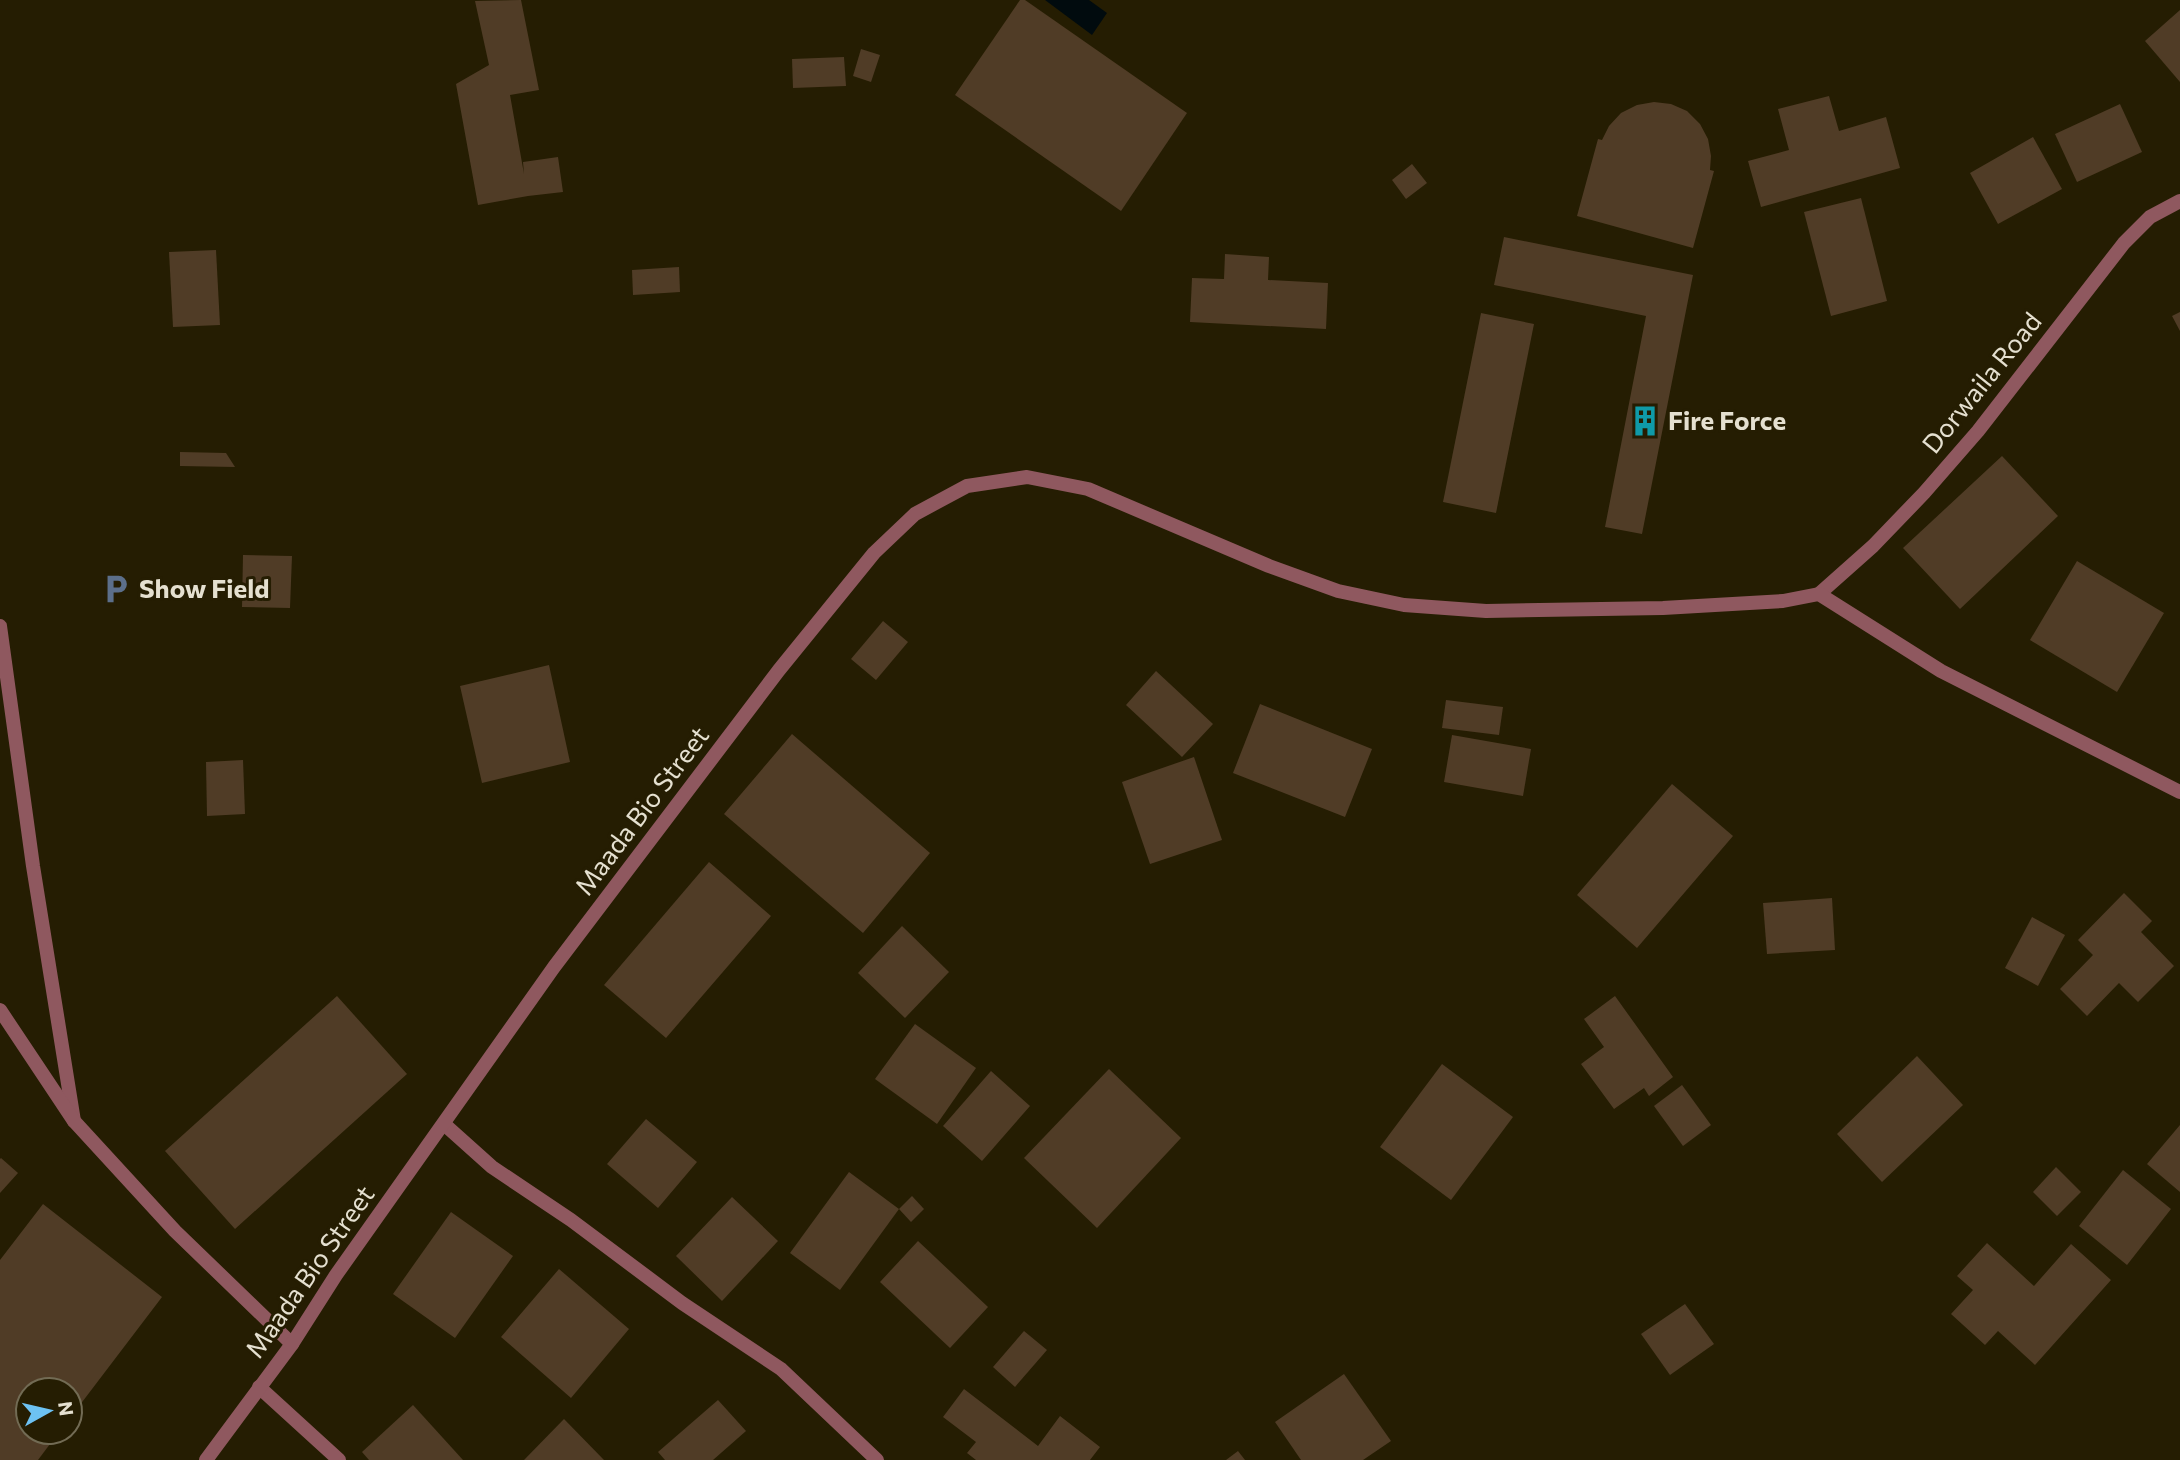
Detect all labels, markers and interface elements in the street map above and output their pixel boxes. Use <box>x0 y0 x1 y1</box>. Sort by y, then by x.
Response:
street label: Dorwaila Road <box>1915 306 2047 459</box>
building icon: Fire Force <box>1628 404 1662 438</box>
place label: Fire Force <box>1668 404 1786 435</box>
parking icon: Show Field <box>99 572 133 606</box>
place label: Show Field <box>139 572 269 603</box>
street label: Maada Bio Street <box>567 720 714 900</box>
street label: Maada Bio Street <box>238 1179 380 1363</box>
north arrow <box>14 1376 84 1446</box>
text: N <box>54 1400 79 1417</box>

